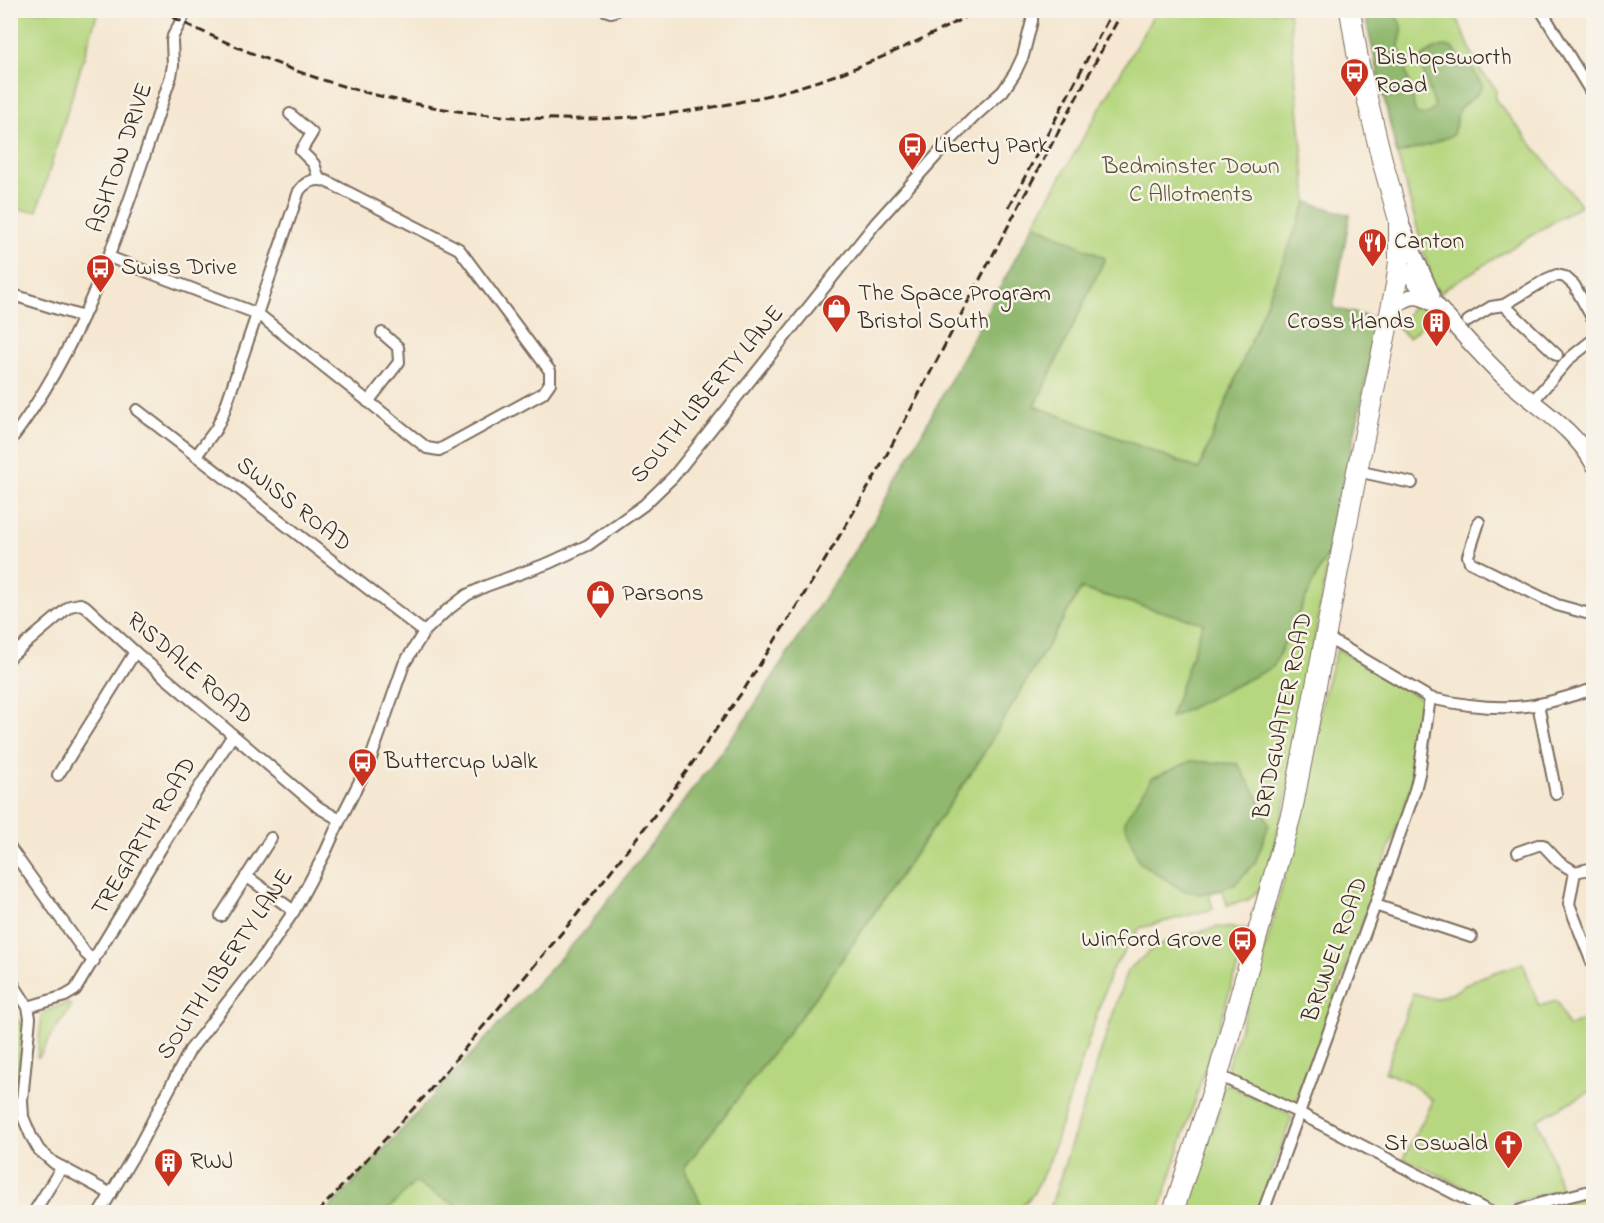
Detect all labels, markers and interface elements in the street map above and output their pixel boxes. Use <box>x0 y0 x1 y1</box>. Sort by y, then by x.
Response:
place label: Bishopsworth Road <box>1374 41 1512 104</box>
bus stop icon: Bishopsworth Road <box>1338 56 1370 98</box>
street label: ASHTON DRIVE <box>79 78 163 238</box>
place label: Liberty Park <box>934 129 1049 165</box>
bus stop icon: Liberty Park <box>897 130 929 172</box>
park label: Bedminster Down C Allotments <box>1101 150 1280 213</box>
place label: Canton <box>1394 225 1464 260</box>
restaurant icon: Canton <box>1357 226 1389 268</box>
place label: Swiss Drive <box>121 251 237 286</box>
bus stop icon: Swiss Drive <box>84 252 116 294</box>
place label: The Space Program Bristol South <box>857 277 1051 340</box>
shop icon: The Space Program Bristol South <box>821 292 853 334</box>
street label: SOUTH LIBERTY LANE <box>623 298 793 492</box>
place label: Cross Hands <box>1287 305 1415 340</box>
building icon: Cross Hands <box>1420 306 1452 348</box>
street label: SWISS ROAD <box>228 449 358 561</box>
place label: Parsons <box>622 577 704 612</box>
shop icon: Parsons <box>585 578 617 620</box>
street label: RISDALE ROAD <box>118 604 260 734</box>
street label: BRIDGWATER ROAD <box>1245 609 1323 823</box>
place label: Buttercup Walk <box>383 745 538 780</box>
bus stop icon: Buttercup Walk <box>347 746 379 788</box>
street label: TREGARTH ROAD <box>84 751 206 923</box>
street label: SOUTH LIBERTY LANE <box>149 862 303 1068</box>
street label: BRUNEL ROAD <box>1293 873 1378 1028</box>
place label: Winford Grove <box>1081 923 1222 958</box>
bus stop icon: Winford Grove <box>1227 924 1259 966</box>
place label: St Oswald <box>1384 1127 1489 1162</box>
church icon: St Oswald <box>1493 1128 1525 1170</box>
place label: RWJ <box>190 1145 234 1180</box>
building icon: RWJ <box>153 1146 185 1188</box>

